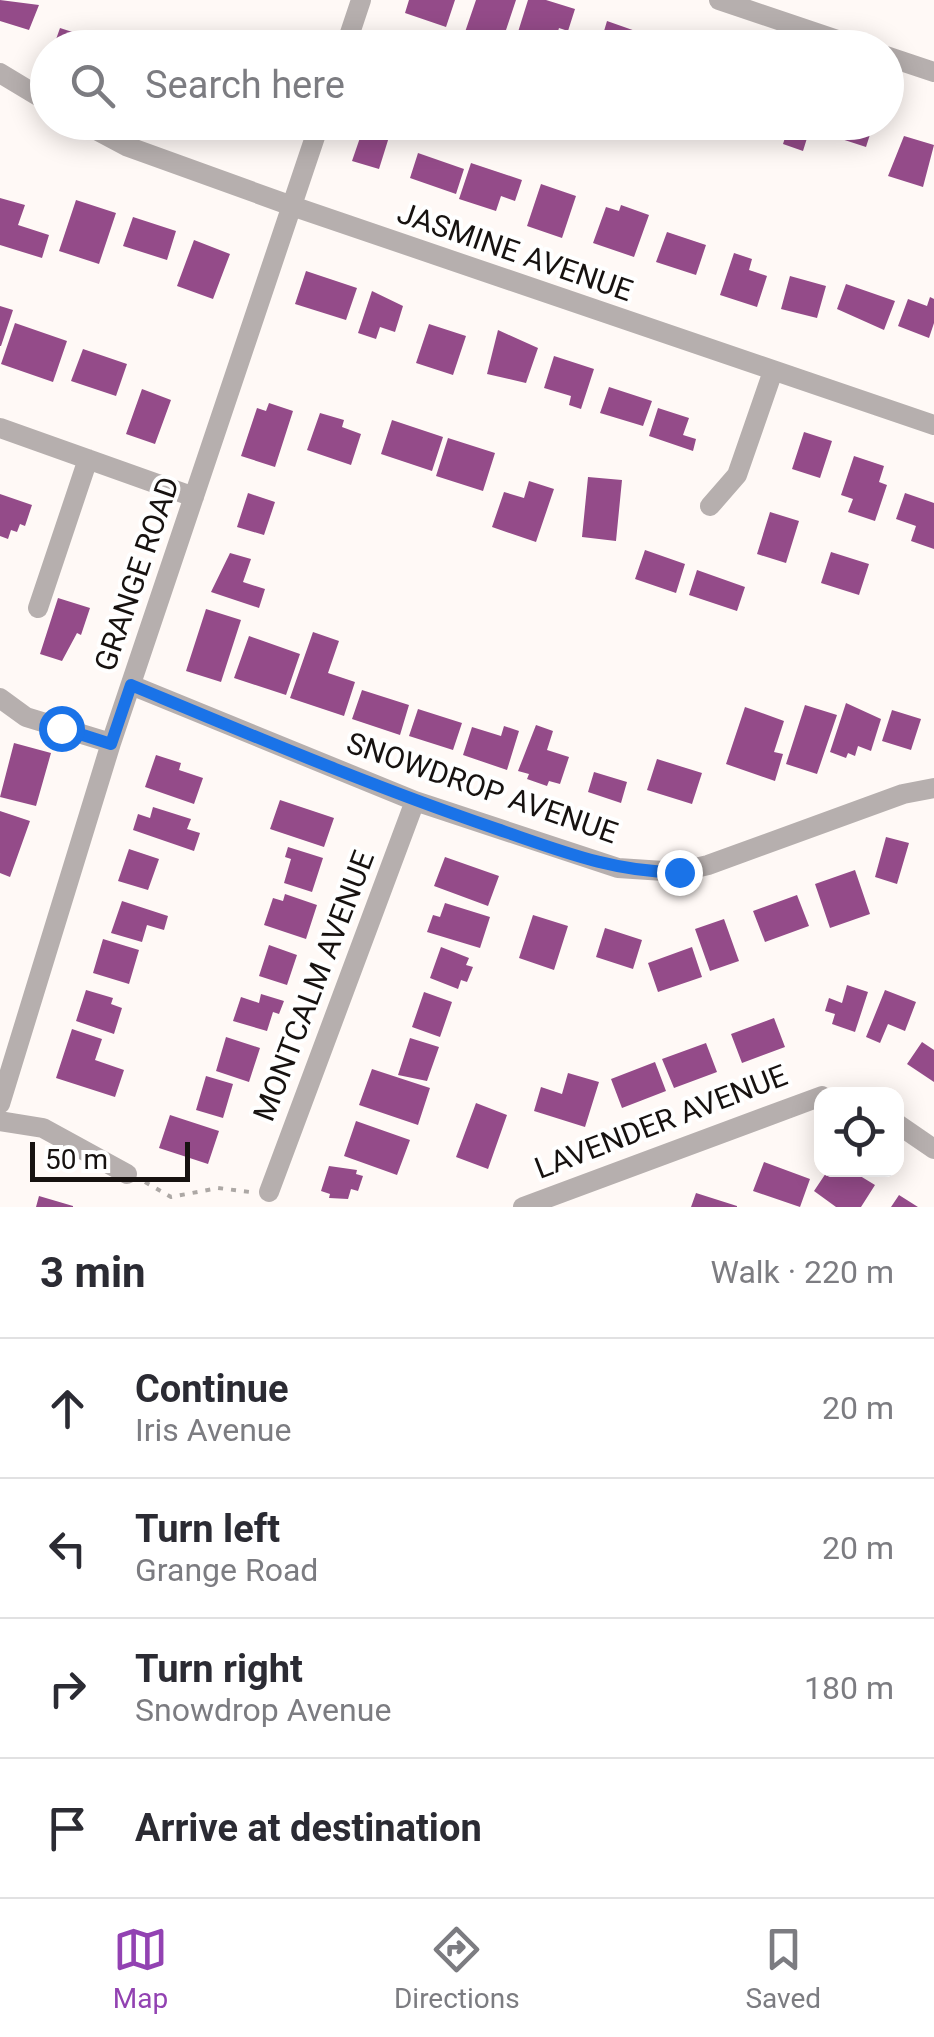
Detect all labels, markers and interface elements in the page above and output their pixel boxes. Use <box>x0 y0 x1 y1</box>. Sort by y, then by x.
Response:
search box <box>30 30 904 140</box>
icon: search <box>65 58 120 113</box>
text: Search here <box>145 63 345 107</box>
street label: JASMINE AVENUE <box>393 195 637 308</box>
street label: GRANGE ROAD <box>87 472 186 675</box>
route start <box>39 706 85 752</box>
street label: SNOWDROP AVENUE <box>342 725 622 850</box>
street label: MONTCALM AVENUE <box>246 846 381 1126</box>
route end <box>657 850 703 896</box>
street label: LAVENDER AVENUE <box>530 1057 792 1186</box>
map controls <box>814 1087 904 1177</box>
button: locate <box>814 1087 904 1177</box>
scale bar <box>30 1137 190 1182</box>
text: 50 m <box>45 1143 108 1176</box>
text: 3 min <box>40 1248 146 1297</box>
text: Walk · 220 m <box>711 1253 894 1291</box>
text: Continue <box>135 1367 289 1411</box>
icon: ahead <box>40 1381 95 1436</box>
text: 20 m <box>822 1389 894 1427</box>
text: Iris Avenue <box>135 1411 291 1449</box>
text: Turn left <box>135 1507 280 1551</box>
icon: left <box>40 1521 95 1576</box>
text: 20 m <box>822 1529 894 1567</box>
text: Grange Road <box>135 1551 318 1589</box>
text: Turn right <box>135 1647 303 1691</box>
icon: right <box>40 1661 95 1716</box>
text: 180 m <box>804 1669 894 1707</box>
text: Snowdrop Avenue <box>135 1691 391 1729</box>
icon: arrive <box>40 1801 95 1856</box>
text: Arrive at destination <box>135 1806 482 1850</box>
tab: Map <box>113 1922 168 2015</box>
tab: Directions <box>394 1922 520 2015</box>
tab: Saved <box>745 1922 821 2015</box>

